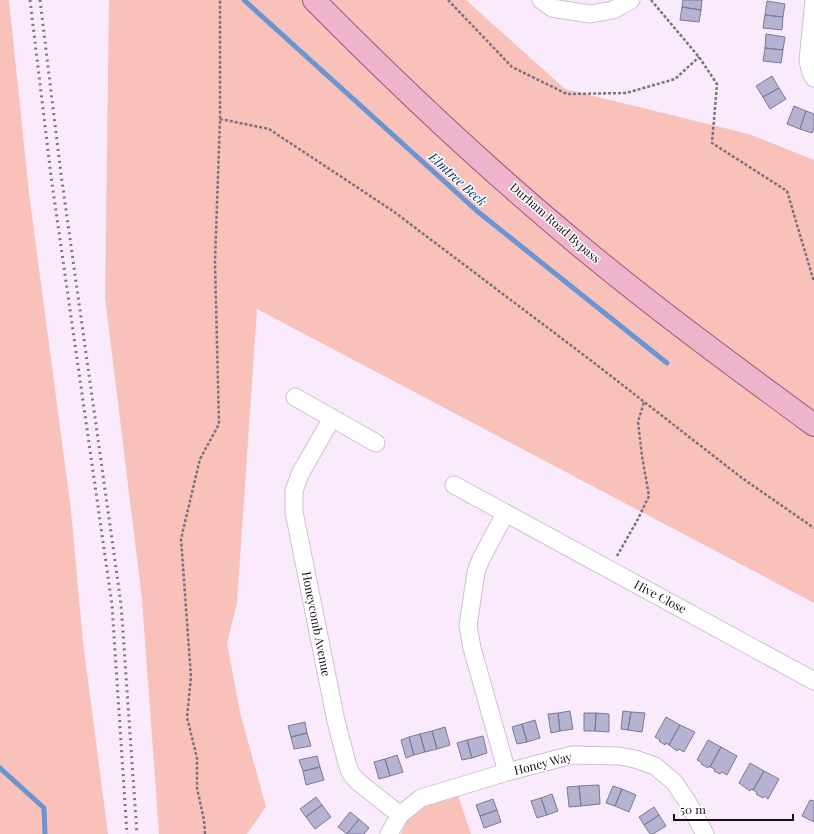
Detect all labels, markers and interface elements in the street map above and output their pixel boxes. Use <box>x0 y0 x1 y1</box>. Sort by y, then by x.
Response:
water label: Elmtree Beck <box>425 147 491 209</box>
street label: Durham Road Bypass <box>507 179 604 266</box>
street label: Honeycomb Avenue <box>299 570 335 678</box>
street label: Hive Close <box>632 576 689 617</box>
street label: Honey Way <box>512 748 573 778</box>
scale bar <box>674 796 793 822</box>
text: 50 m <box>680 801 706 817</box>

